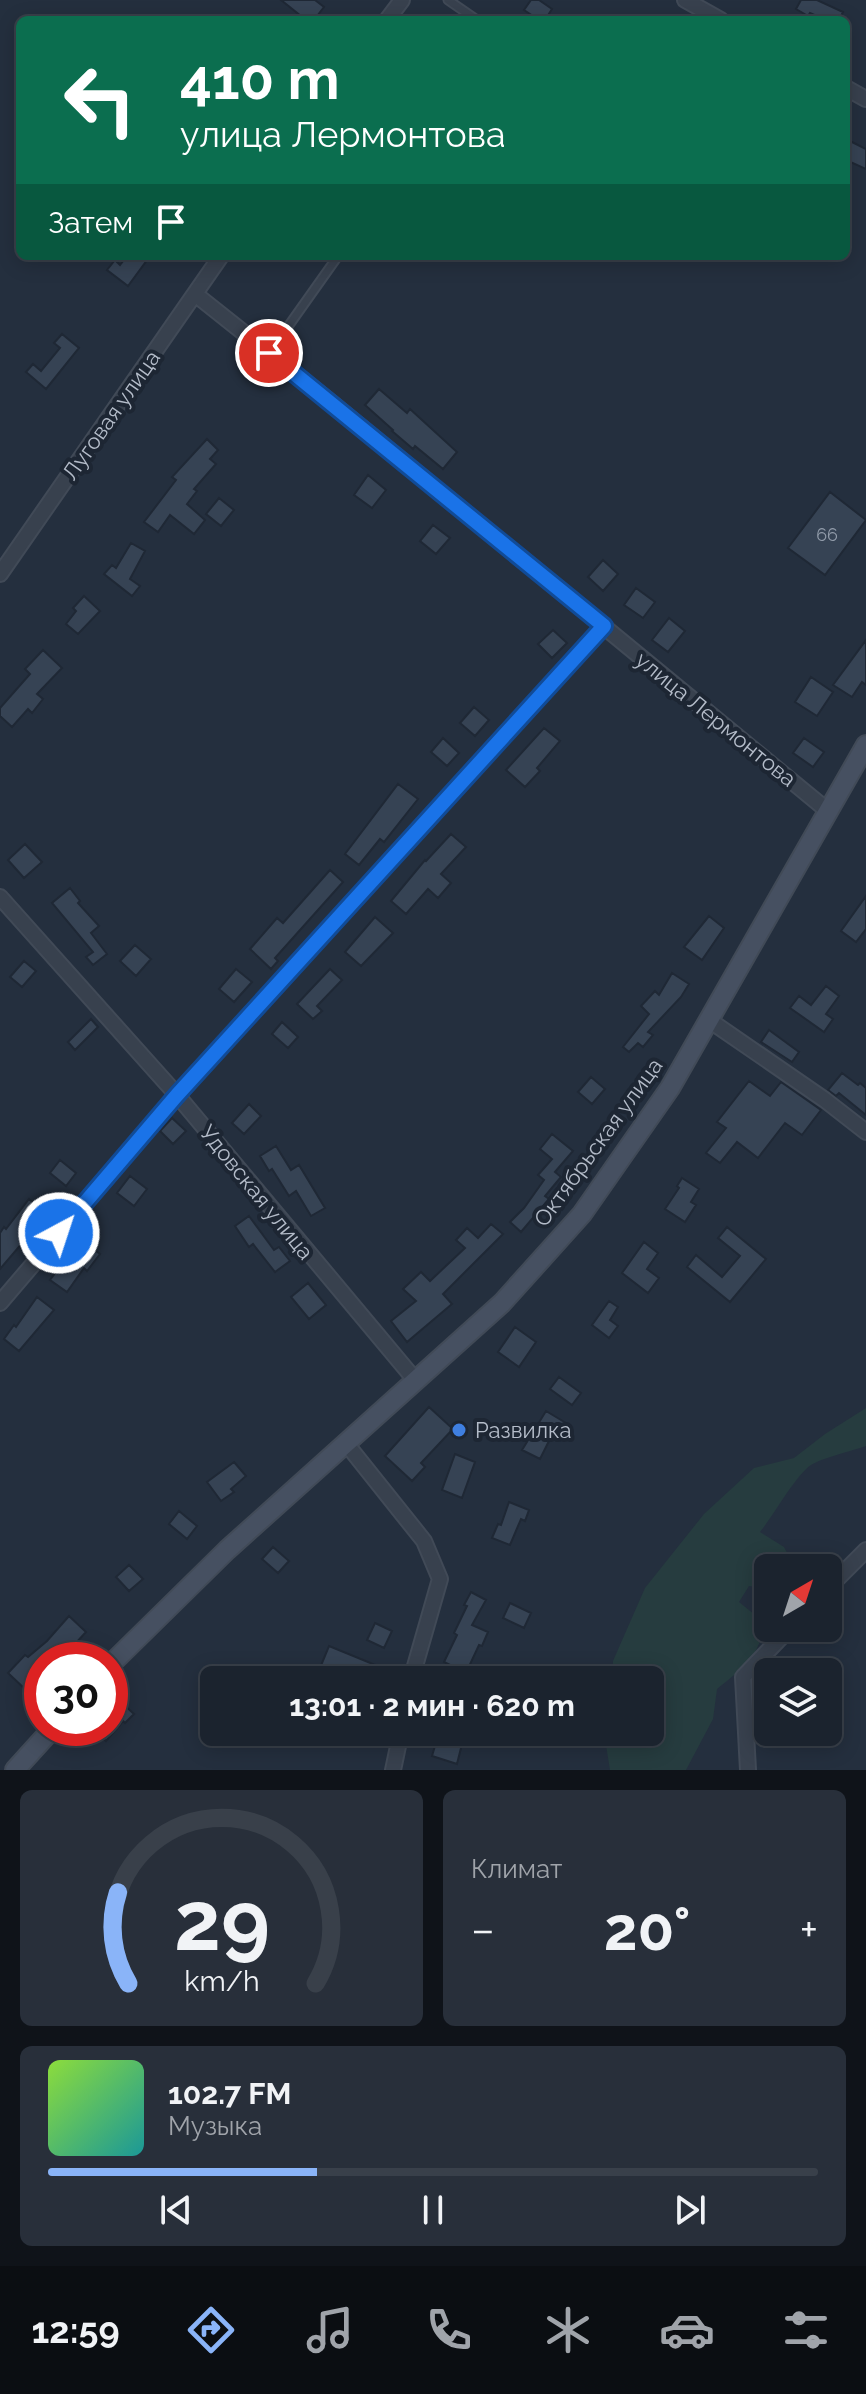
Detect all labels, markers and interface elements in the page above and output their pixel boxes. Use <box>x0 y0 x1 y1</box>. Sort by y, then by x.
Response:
text: 410 m <box>180 46 340 112</box>
icon: left <box>48 48 152 152</box>
text: улица Лермонтова <box>180 113 506 155</box>
icon: arrive <box>149 200 193 244</box>
text: Затем <box>48 205 133 240</box>
pin <box>235 319 303 387</box>
icon: arrive <box>247 331 291 375</box>
street label: Луговая улица <box>57 345 165 485</box>
house number: 66 <box>816 524 838 545</box>
street label: улица Лермонтова <box>630 646 802 792</box>
street label: Октябрьская улица <box>528 1053 668 1231</box>
street label: Удовская улица <box>195 1120 319 1264</box>
position arrow <box>17 1191 101 1275</box>
place label: Развилка <box>475 1417 571 1443</box>
marker: Развилка <box>450 1421 468 1439</box>
north arrow <box>754 1554 842 1642</box>
map controls <box>754 1554 842 1746</box>
speed limit sign: 30 <box>24 1642 128 1746</box>
button: layers <box>754 1658 842 1746</box>
text: 13:01 · 2 мин · 620 m <box>289 1688 575 1723</box>
text: Климат <box>471 1854 562 1884</box>
text: 29 <box>174 1872 269 1969</box>
text: 20° <box>604 1894 691 1964</box>
text: − <box>471 1904 495 1955</box>
text: + <box>800 1904 818 1955</box>
text: km/h <box>184 1964 259 1998</box>
text: 102.7 FM <box>168 2076 292 2111</box>
text: Музыка <box>168 2111 262 2141</box>
icon: previous <box>154 2188 198 2232</box>
icon: pause <box>411 2188 455 2232</box>
icon: next <box>668 2188 712 2232</box>
icon: directions <box>183 2302 239 2358</box>
icon: music <box>302 2302 358 2358</box>
icon: phone <box>421 2302 477 2358</box>
icon: climate <box>540 2302 596 2358</box>
icon: car <box>659 2302 715 2358</box>
icon: filters <box>778 2302 834 2358</box>
text: 12:59 <box>32 2309 120 2351</box>

